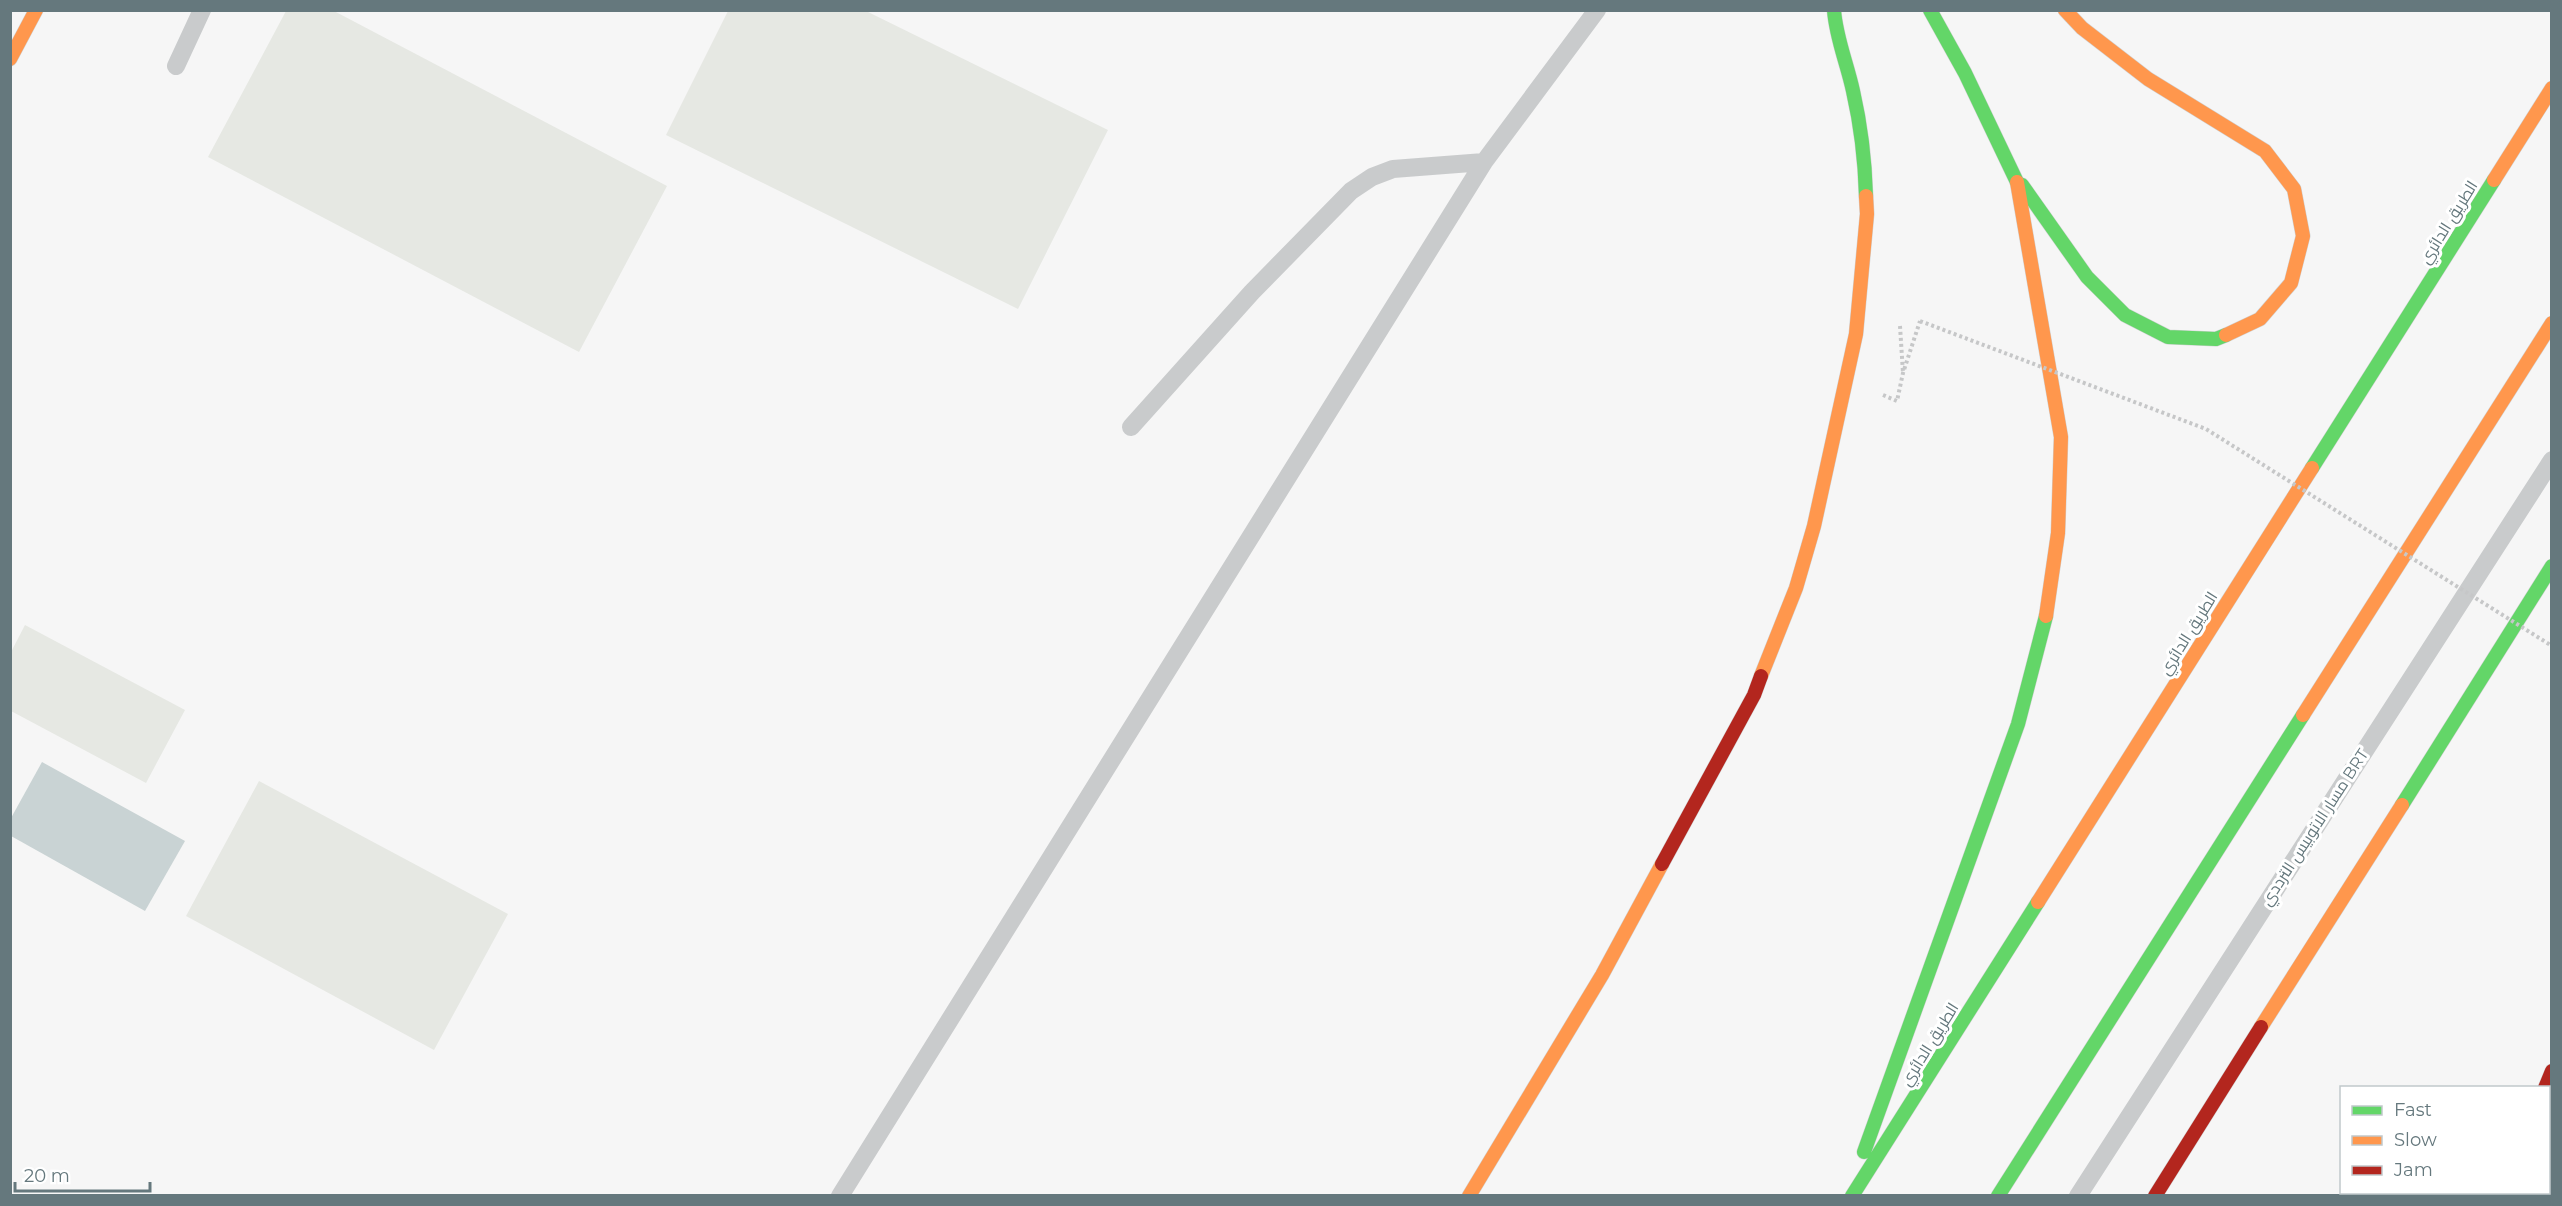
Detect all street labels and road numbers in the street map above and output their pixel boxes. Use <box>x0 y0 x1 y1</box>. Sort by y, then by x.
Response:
street label: الطريق الدائري <box>2415 177 2485 270</box>
street label: الطريق الدائري <box>2155 588 2225 681</box>
street label: مسار الاتوبيس الترددي BRT <box>2257 745 2376 911</box>
street label: الطريق الدائري <box>1896 999 1966 1092</box>

